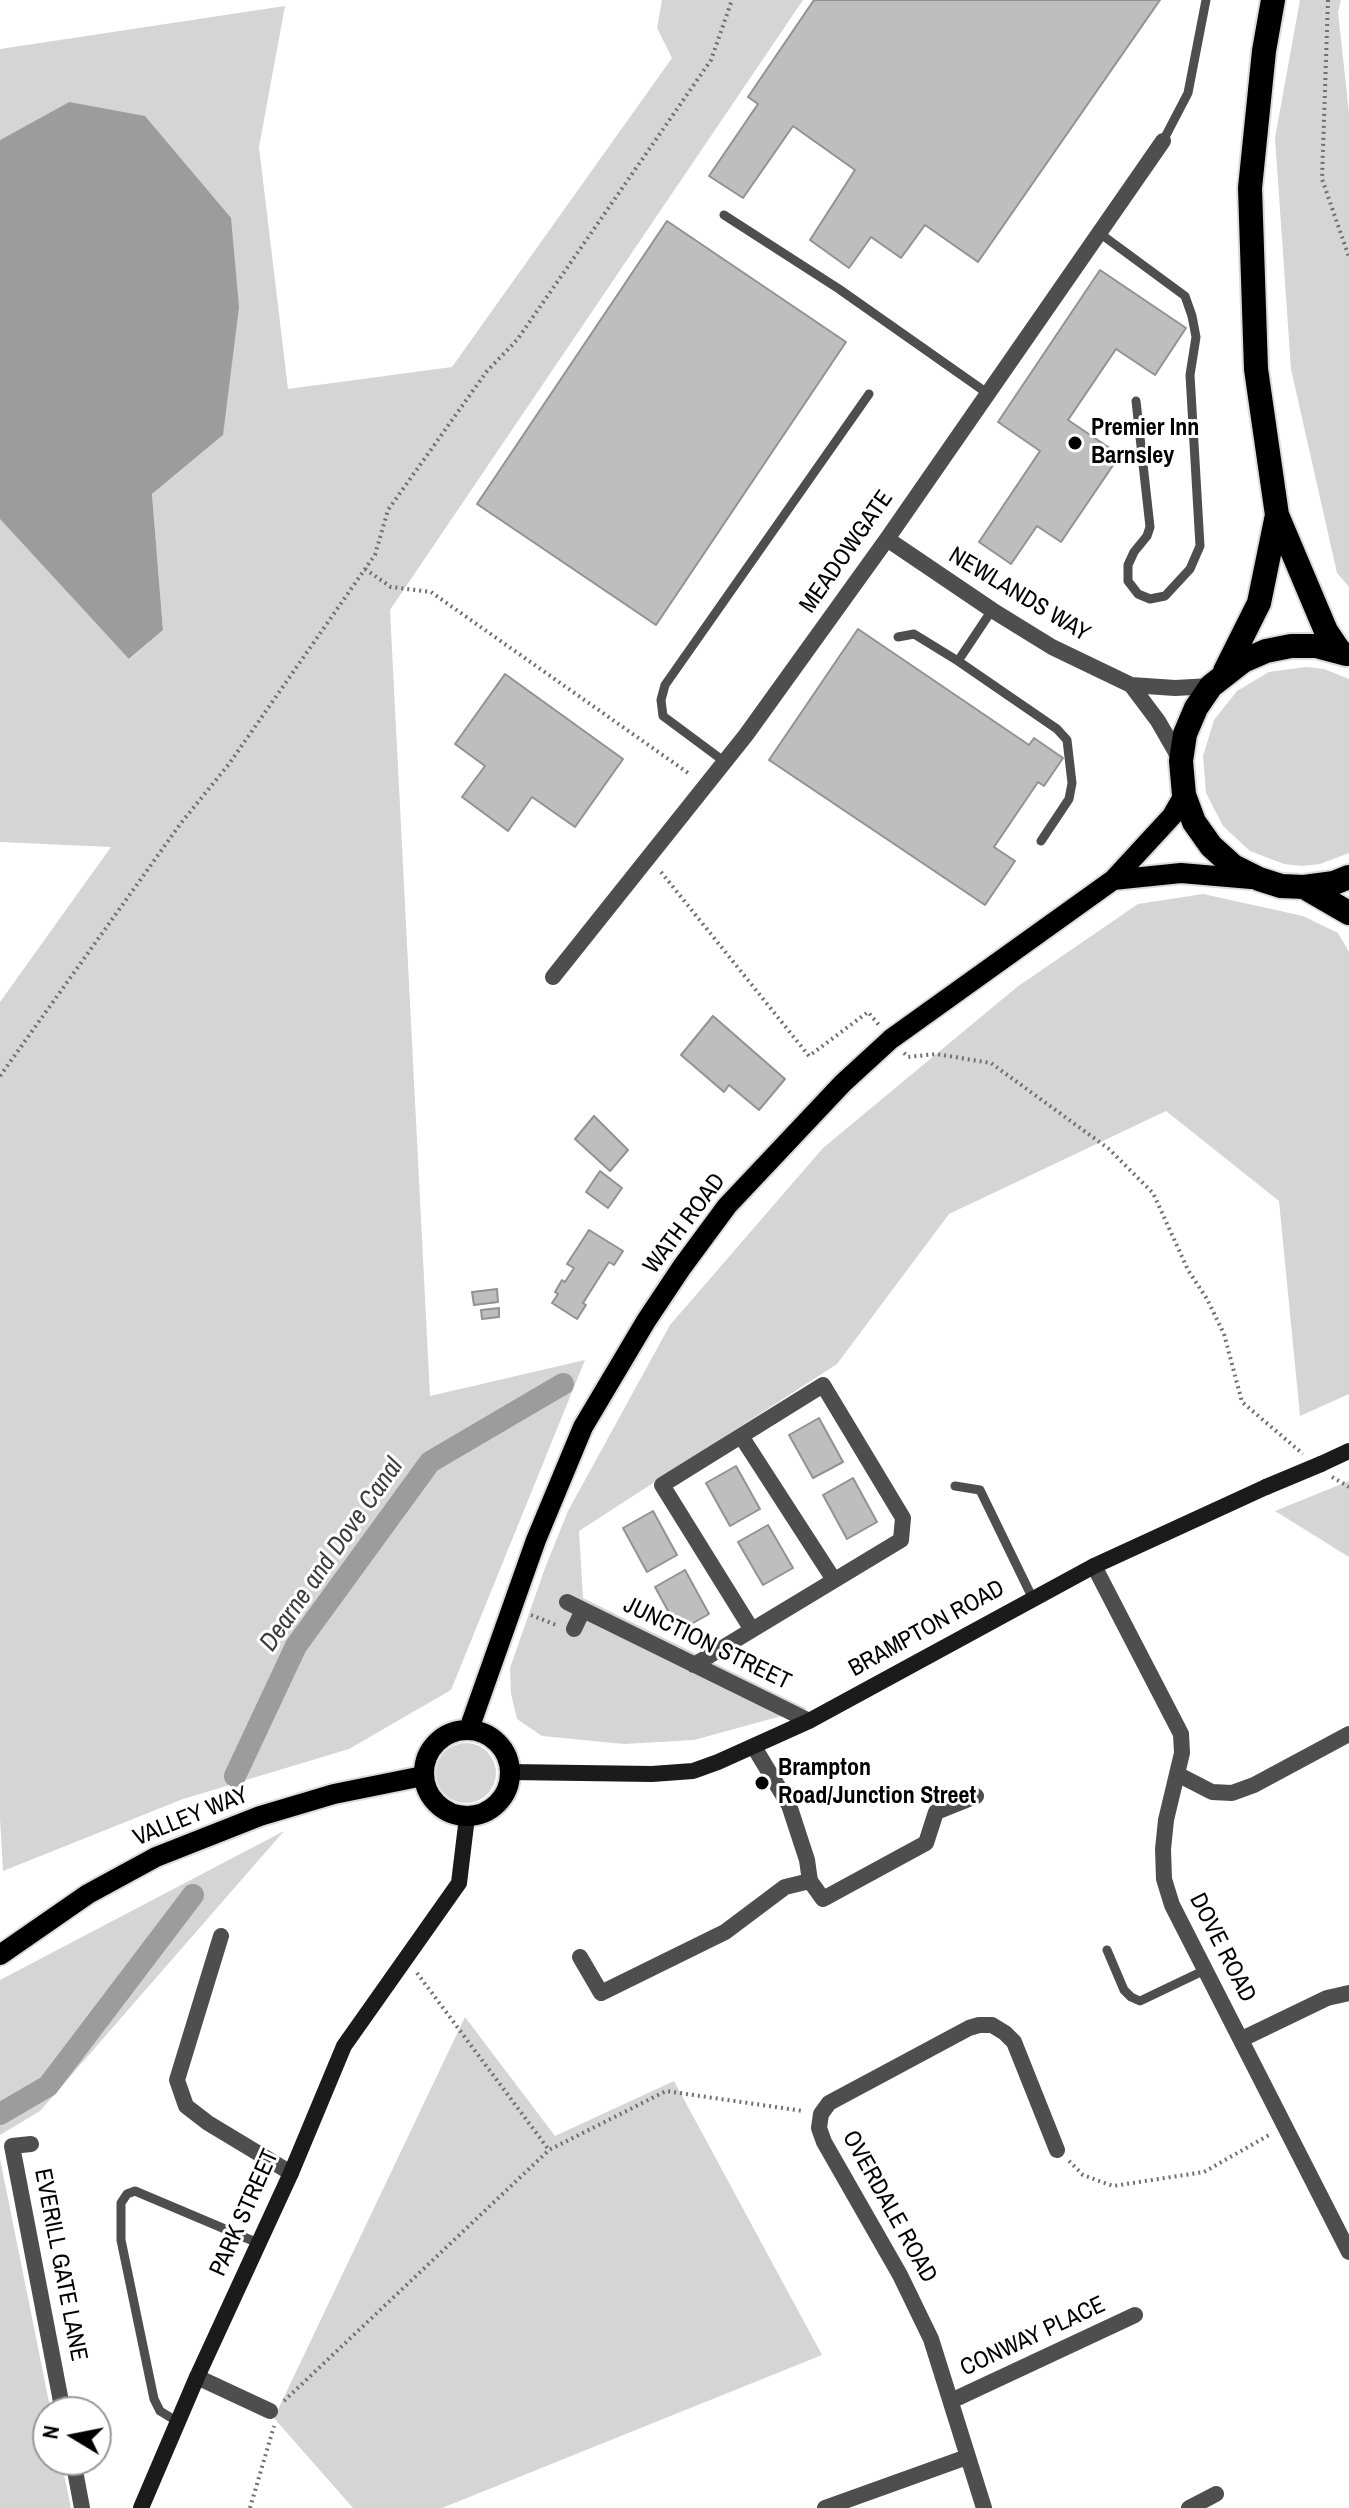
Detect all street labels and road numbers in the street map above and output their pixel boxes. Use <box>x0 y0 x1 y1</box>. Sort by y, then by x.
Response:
street label: MEADOWGATE <box>794 485 900 619</box>
street label: NEWLANDS WAY <box>943 542 1095 648</box>
street label: WATH ROAD <box>638 1168 732 1280</box>
street label: BRAMPTON ROAD <box>844 1574 1010 1684</box>
street label: JUNCTION STREET <box>619 1591 795 1697</box>
street label: VALLEY WAY <box>129 1781 253 1853</box>
street label: DOVE ROAD <box>1182 1889 1262 2007</box>
street label: OVERDALE ROAD <box>835 2126 943 2288</box>
street label: PARK STREET <box>204 2145 286 2281</box>
street label: EVERILL GATE LANE <box>27 2166 93 2364</box>
street label: CONWAY PLACE <box>956 2291 1110 2383</box>

